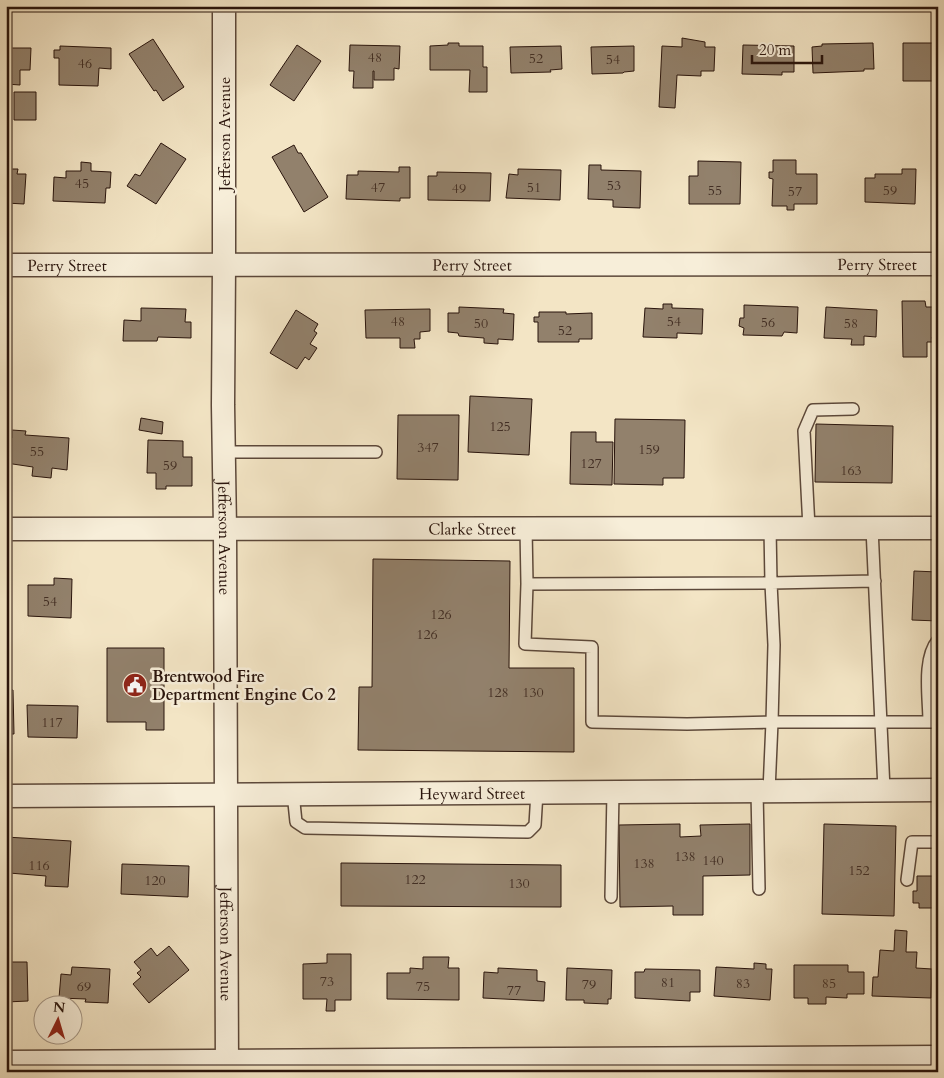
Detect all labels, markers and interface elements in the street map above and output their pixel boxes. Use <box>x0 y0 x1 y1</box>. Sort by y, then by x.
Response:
scale bar <box>752 32 822 64</box>
text: 20 m <box>759 40 791 60</box>
house number: 48 <box>368 48 382 67</box>
house number: 52 <box>529 49 543 68</box>
house number: 54 <box>606 50 620 69</box>
house number: 46 <box>78 54 92 73</box>
street label: Jefferson Avenue <box>214 77 236 193</box>
house number: 45 <box>75 174 89 193</box>
house number: 53 <box>607 176 621 195</box>
house number: 47 <box>371 178 385 197</box>
house number: 51 <box>527 178 541 197</box>
house number: 49 <box>452 179 466 198</box>
house number: 55 <box>708 181 722 200</box>
house number: 59 <box>883 181 897 200</box>
house number: 57 <box>788 182 802 201</box>
street label: Perry Street <box>432 254 512 277</box>
street label: Perry Street <box>837 254 917 276</box>
street label: Perry Street <box>27 255 107 277</box>
house number: 48 <box>391 312 405 331</box>
house number: 54 <box>667 312 681 331</box>
house number: 56 <box>761 313 775 332</box>
house number: 50 <box>474 314 488 333</box>
house number: 58 <box>844 314 858 333</box>
house number: 52 <box>558 321 572 340</box>
house number: 125 <box>489 417 511 436</box>
house number: 347 <box>417 438 439 457</box>
house number: 159 <box>638 440 660 459</box>
house number: 55 <box>30 442 44 461</box>
house number: 127 <box>580 454 602 473</box>
house number: 59 <box>163 456 177 475</box>
house number: 163 <box>840 461 862 480</box>
street label: Jefferson Avenue <box>212 478 235 595</box>
street label: Clarke Street <box>428 518 516 541</box>
house number: 54 <box>43 592 57 611</box>
house number: 126 <box>430 605 452 624</box>
house number: 126 <box>416 625 438 644</box>
place label: Brentwood Fire Department Engine Co 2 <box>152 666 336 706</box>
public building icon: Brentwood Fire Department Engine Co 2 <box>122 672 148 698</box>
house number: 128 <box>487 683 509 702</box>
house number: 130 <box>522 683 544 702</box>
house number: 117 <box>41 713 63 732</box>
street label: Heyward Street <box>419 783 525 805</box>
house number: 138 <box>674 847 696 866</box>
house number: 140 <box>702 851 724 870</box>
house number: 138 <box>633 854 655 873</box>
house number: 116 <box>28 856 50 875</box>
house number: 152 <box>848 861 870 880</box>
house number: 122 <box>404 870 426 889</box>
house number: 120 <box>144 871 166 890</box>
house number: 130 <box>508 874 530 893</box>
street label: Jefferson Avenue <box>214 885 237 1001</box>
house number: 73 <box>320 972 334 991</box>
house number: 81 <box>661 973 675 992</box>
house number: 83 <box>736 974 750 993</box>
house number: 85 <box>822 974 836 993</box>
house number: 79 <box>582 975 596 994</box>
house number: 69 <box>77 977 91 996</box>
house number: 75 <box>416 977 430 996</box>
house number: 77 <box>507 981 521 1000</box>
north arrow <box>32 996 82 1046</box>
text: N <box>52 998 66 1018</box>

